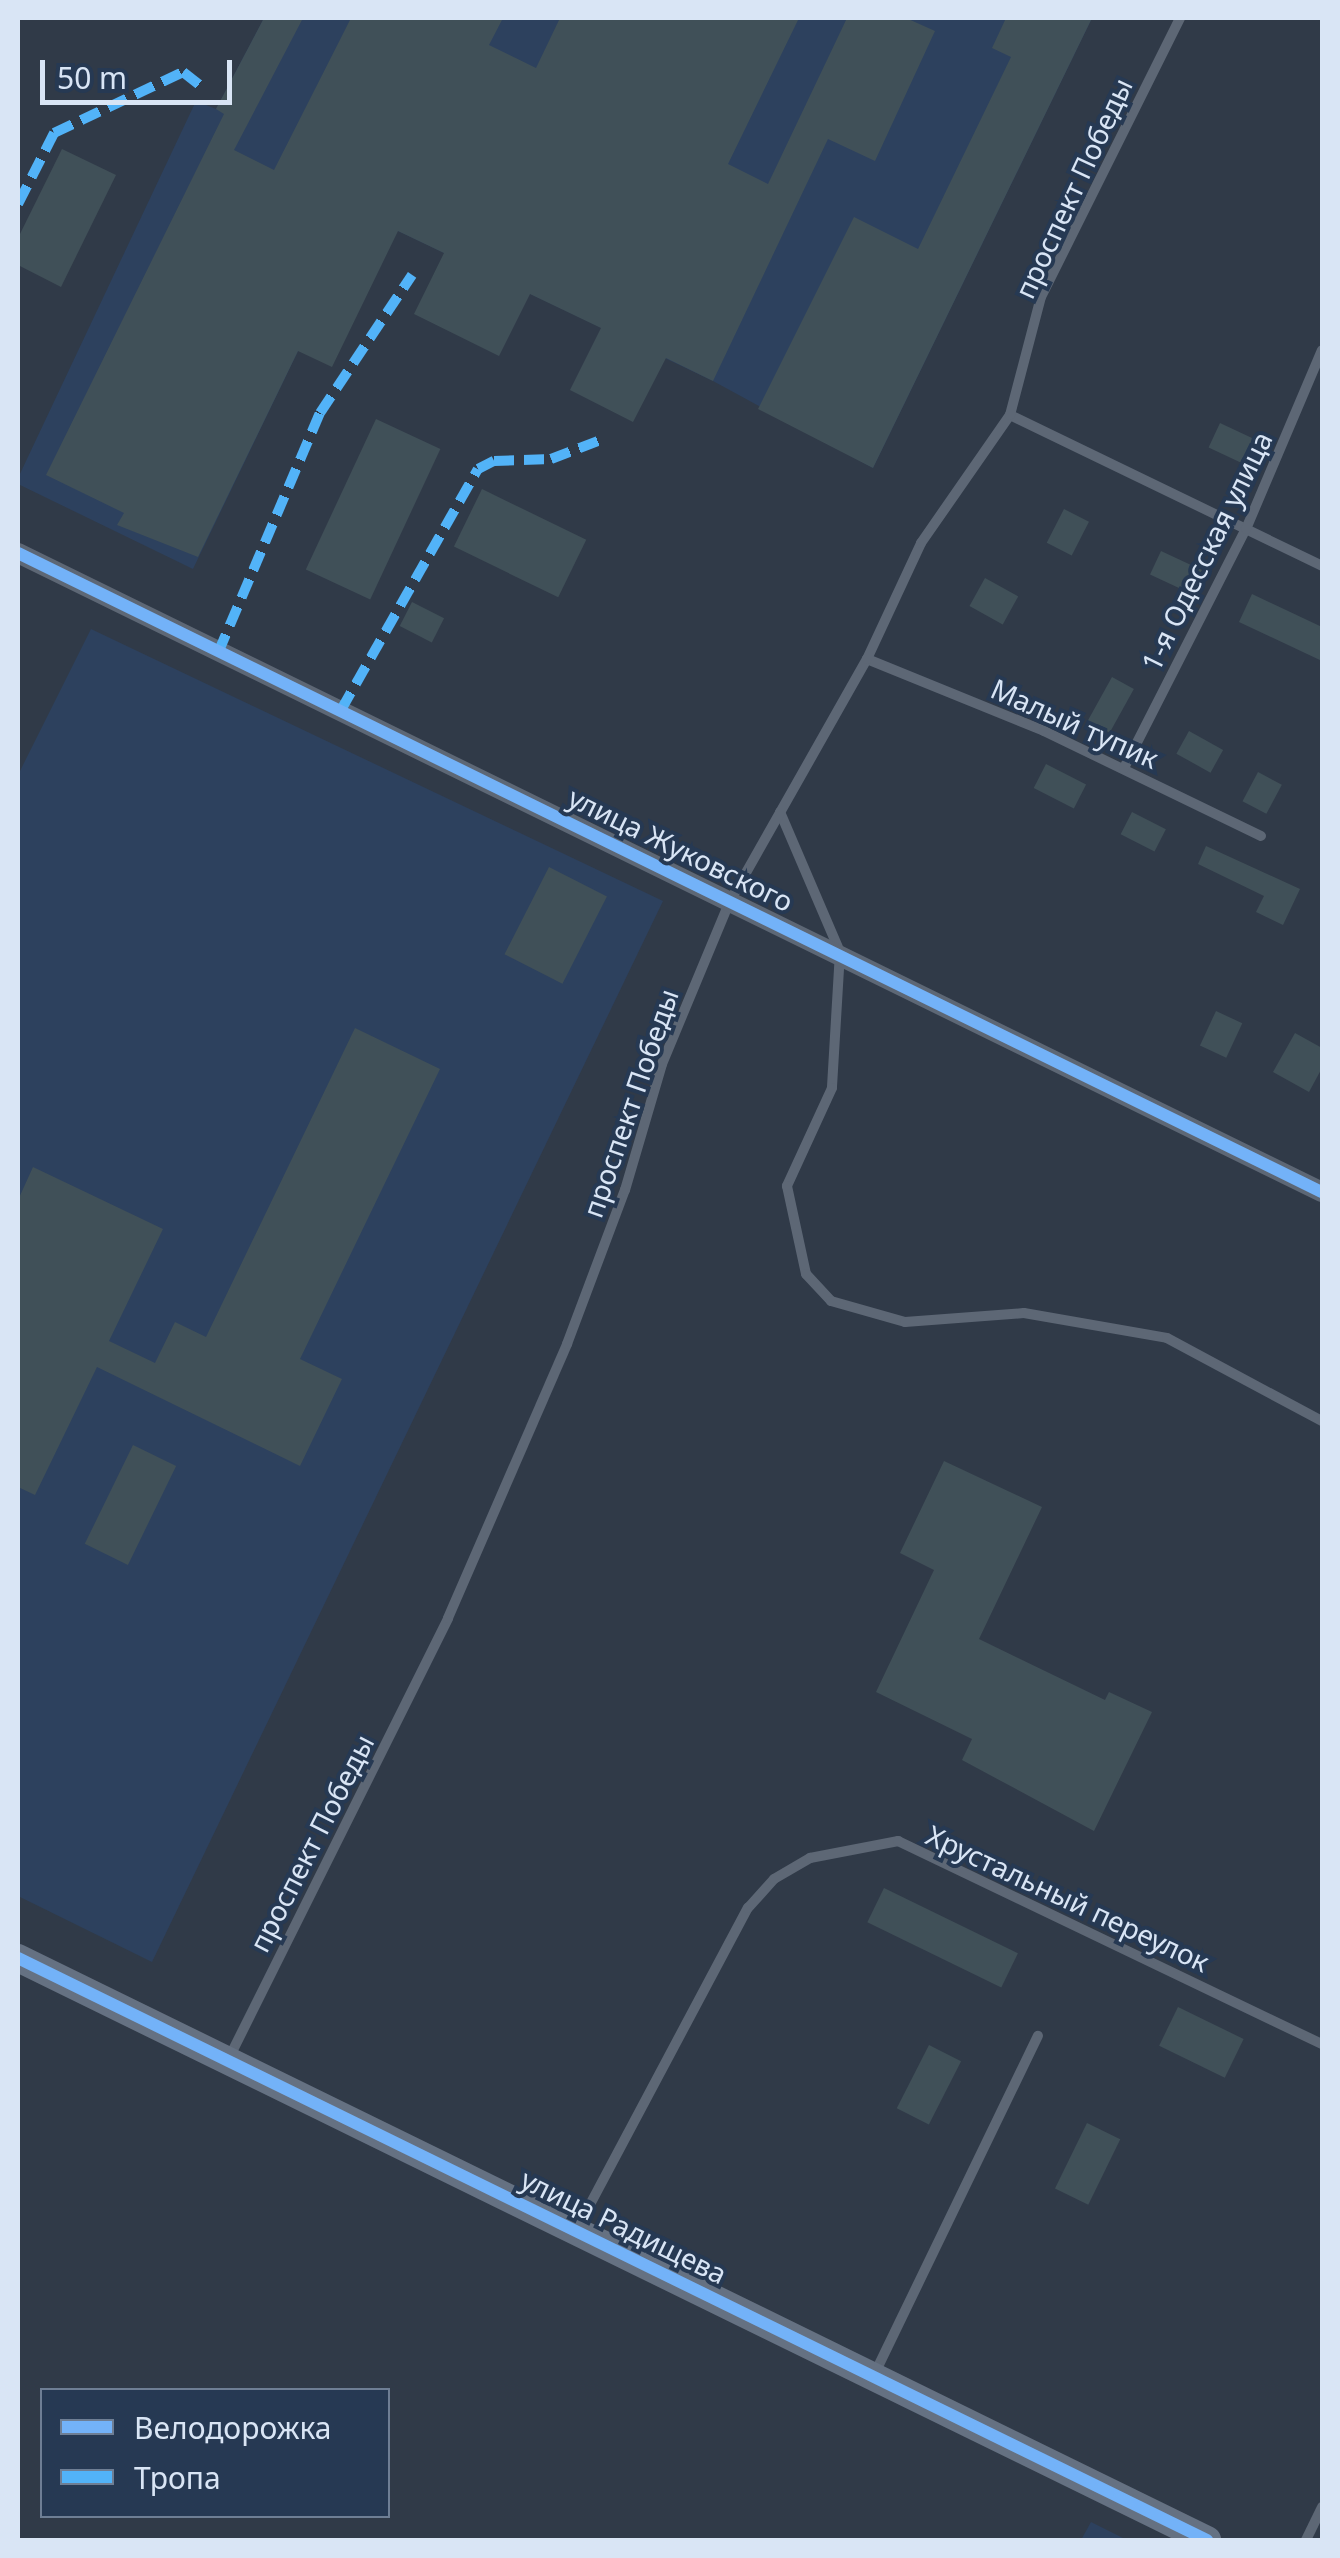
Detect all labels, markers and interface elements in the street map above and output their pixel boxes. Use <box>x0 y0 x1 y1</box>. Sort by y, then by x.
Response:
scale bar <box>45 40 238 102</box>
text: 50 m <box>57 57 127 98</box>
street label: проспект Победы <box>1007 72 1139 304</box>
street label: 1-я Одесская улица <box>1133 426 1279 676</box>
street label: Малый тупик <box>986 671 1164 775</box>
street label: улица Жуковского <box>563 780 799 918</box>
street label: проспект Победы <box>575 984 685 1222</box>
street label: проспект Победы <box>242 1729 380 1957</box>
street label: Хрустальный переулок <box>921 1818 1215 1978</box>
street label: улица Радищева <box>516 2162 732 2290</box>
legend <box>40 2388 390 2518</box>
text: Велодорожка <box>134 2407 331 2448</box>
text: Тропа <box>134 2457 221 2498</box>

